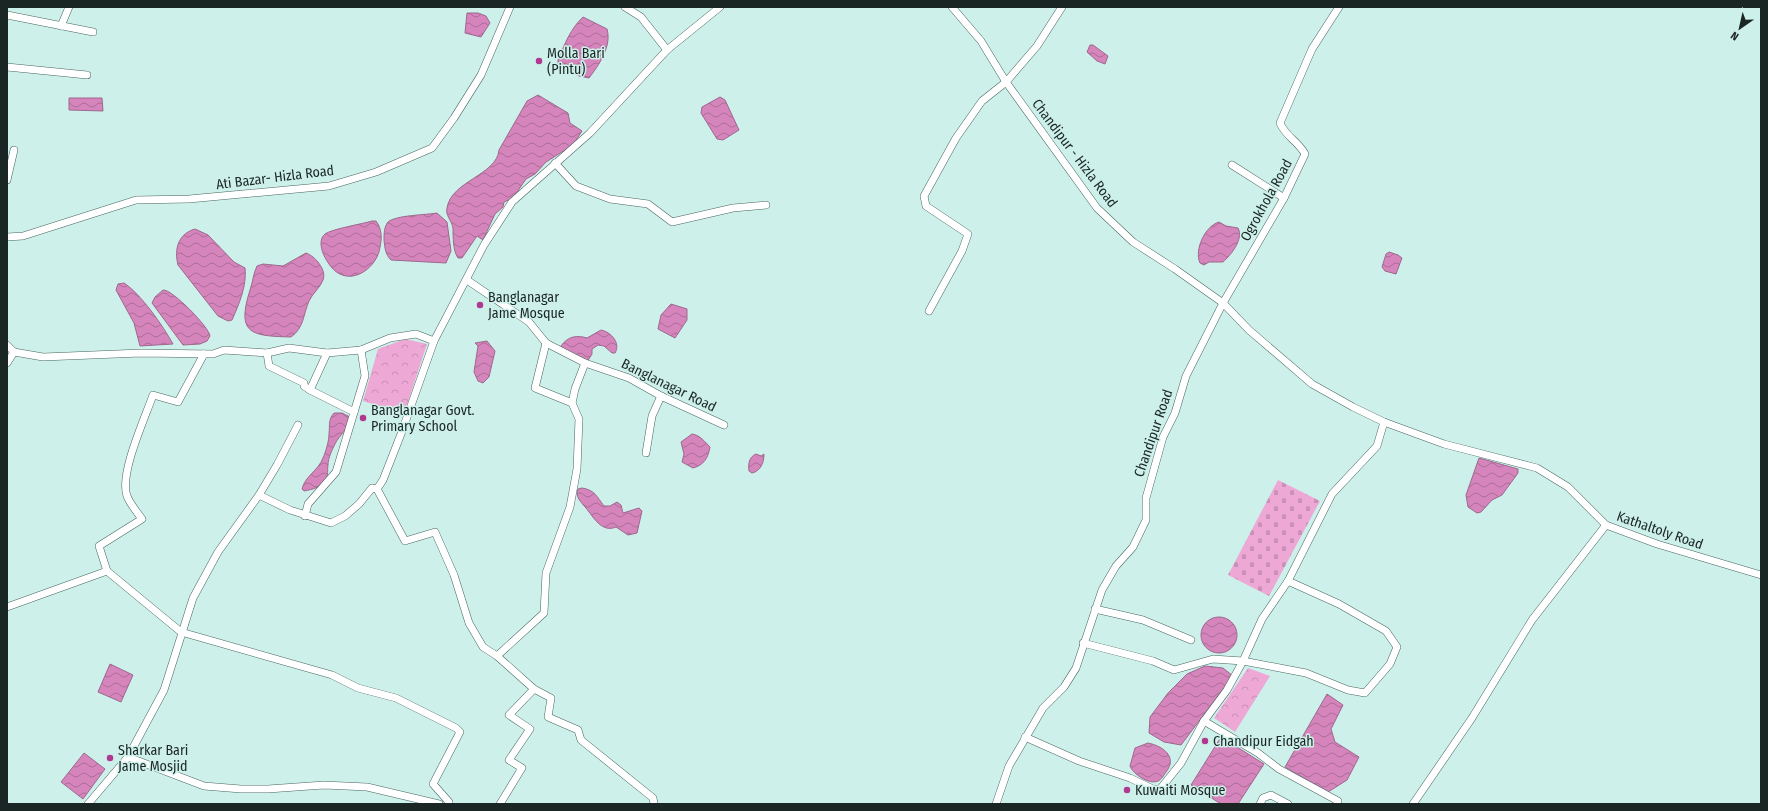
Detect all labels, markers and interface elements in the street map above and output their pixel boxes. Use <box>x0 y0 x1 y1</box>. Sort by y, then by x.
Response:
north arrow <box>1720 8 1760 48</box>
text: N <box>1728 29 1741 43</box>
place label: Molla Bari (Pintu) <box>547 45 605 78</box>
marker: Molla Bari (Pintu) <box>534 56 544 66</box>
street label: Chandipur - Hizla Road <box>1028 96 1121 211</box>
street label: Ogrokhola Road <box>1237 156 1296 244</box>
street label: Ati Bazar- Hizla Road <box>215 162 335 193</box>
place label: Banglanagar Jame Mosque <box>488 289 565 322</box>
marker: Banglanagar Jame Mosque <box>475 300 485 310</box>
street label: Banglanagar Road <box>619 355 719 416</box>
street label: Chandipur Road <box>1131 387 1176 479</box>
place label: Banglanagar Govt. Primary School <box>371 402 475 435</box>
marker: Banglanagar Govt. Primary School <box>358 413 368 423</box>
street label: Kathaltoly Road <box>1614 508 1705 553</box>
place label: Chandipur Eidgah <box>1213 733 1314 750</box>
marker: Chandipur Eidgah <box>1200 736 1210 746</box>
place label: Sharkar Bari Jame Mosjid <box>118 742 188 775</box>
marker: Sharkar Bari Jame Mosjid <box>105 753 115 763</box>
place label: Kuwaiti Mosque <box>1135 782 1225 799</box>
marker: Kuwaiti Mosque <box>1122 785 1132 795</box>

